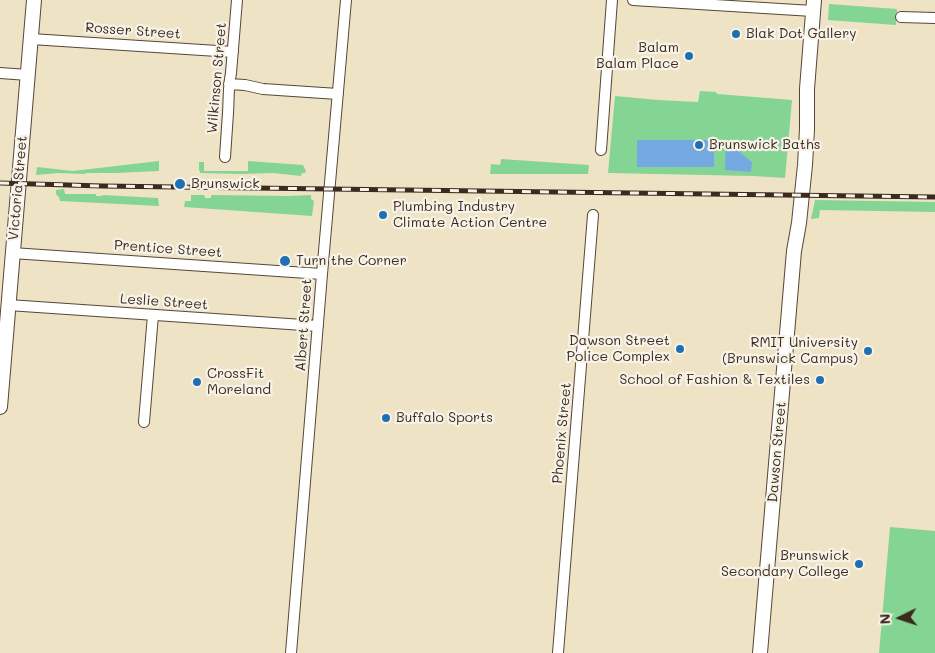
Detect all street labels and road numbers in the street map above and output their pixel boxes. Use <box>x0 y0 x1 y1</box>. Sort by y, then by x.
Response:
street label: Rosser Street <box>85 19 181 43</box>
street label: Wilkinson Street <box>204 22 230 134</box>
street label: Victoria Street <box>5 135 31 241</box>
street label: Prentice Street <box>113 237 223 261</box>
street label: Albert Street <box>292 278 316 372</box>
street label: Leslie Street <box>119 291 209 313</box>
street label: Phoenix Street <box>549 382 575 484</box>
street label: Dawson Street <box>764 401 790 503</box>

